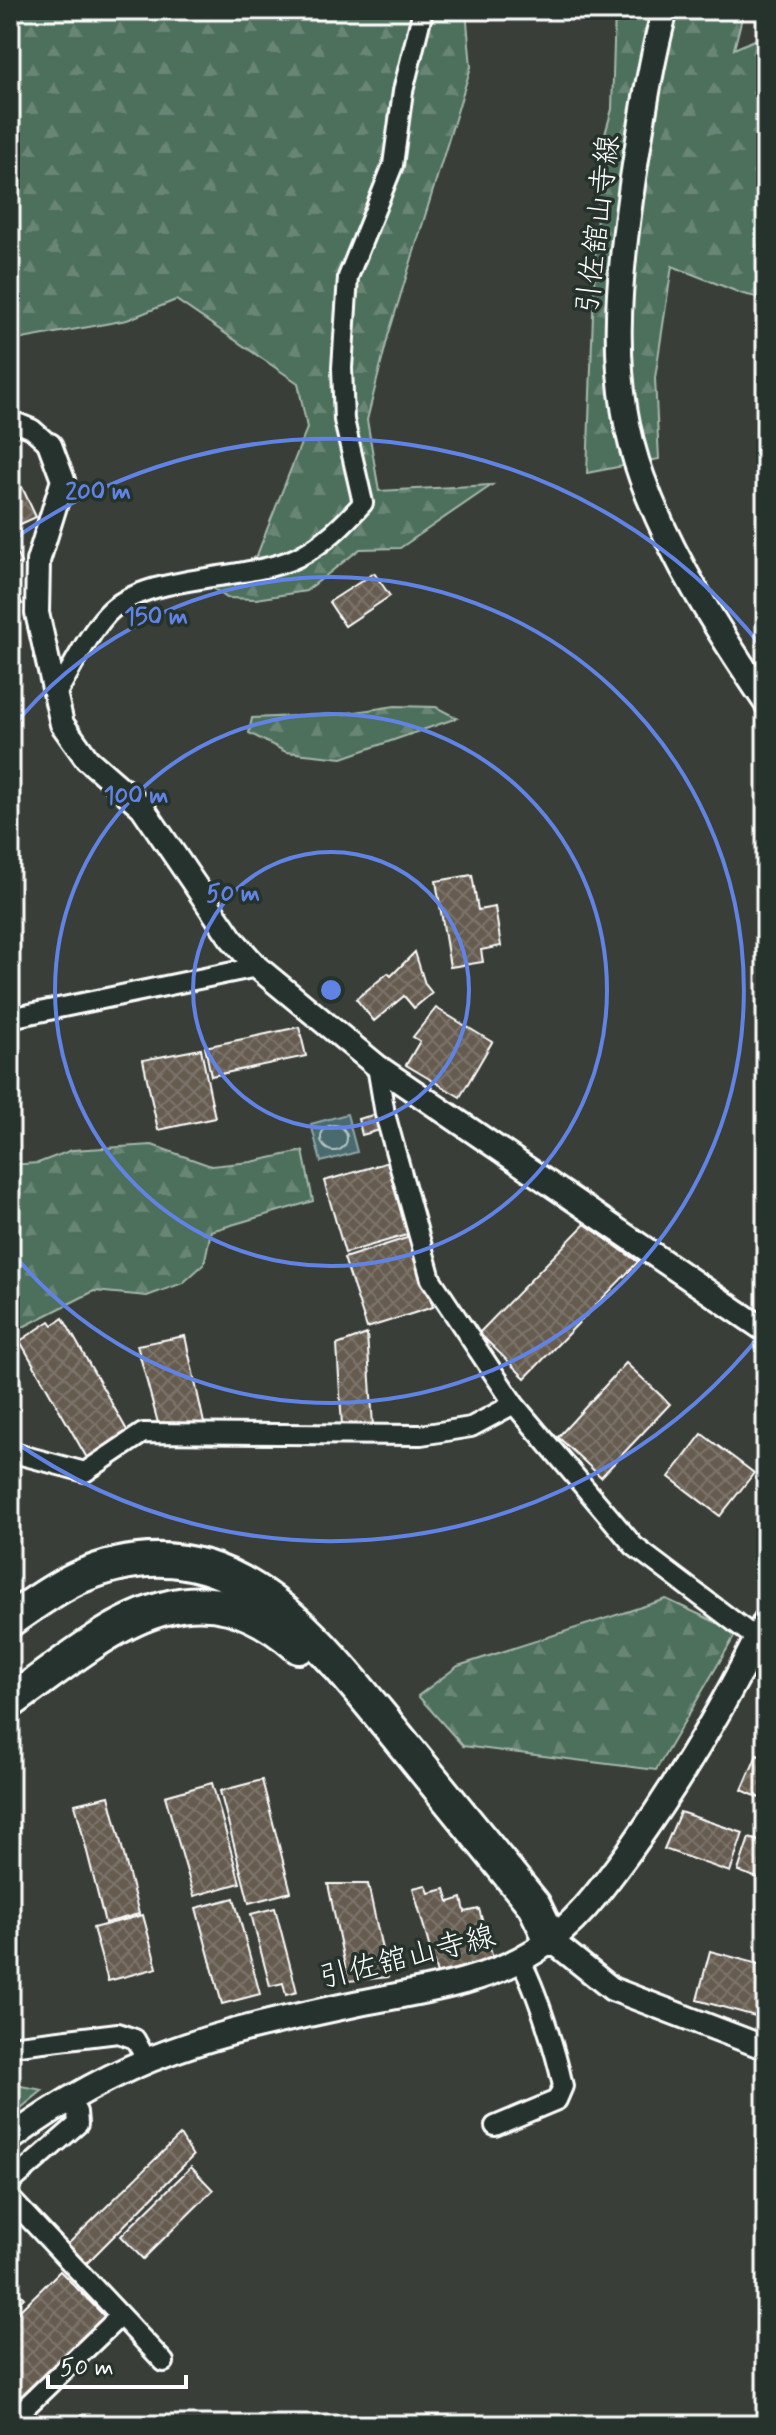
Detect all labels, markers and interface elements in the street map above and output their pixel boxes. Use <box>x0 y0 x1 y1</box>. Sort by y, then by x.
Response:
street label: 引佐舘山寺線 <box>568 132 629 316</box>
text: 200 m <box>65 477 131 508</box>
text: 150 m <box>124 602 188 633</box>
text: 100 m <box>104 781 168 812</box>
text: 50 m <box>206 879 260 910</box>
centre of rings <box>317 976 345 1004</box>
street label: 引佐舘山寺線 <box>315 1917 499 1998</box>
scale bar <box>48 2339 186 2389</box>
text: 50 m <box>60 2353 114 2384</box>

